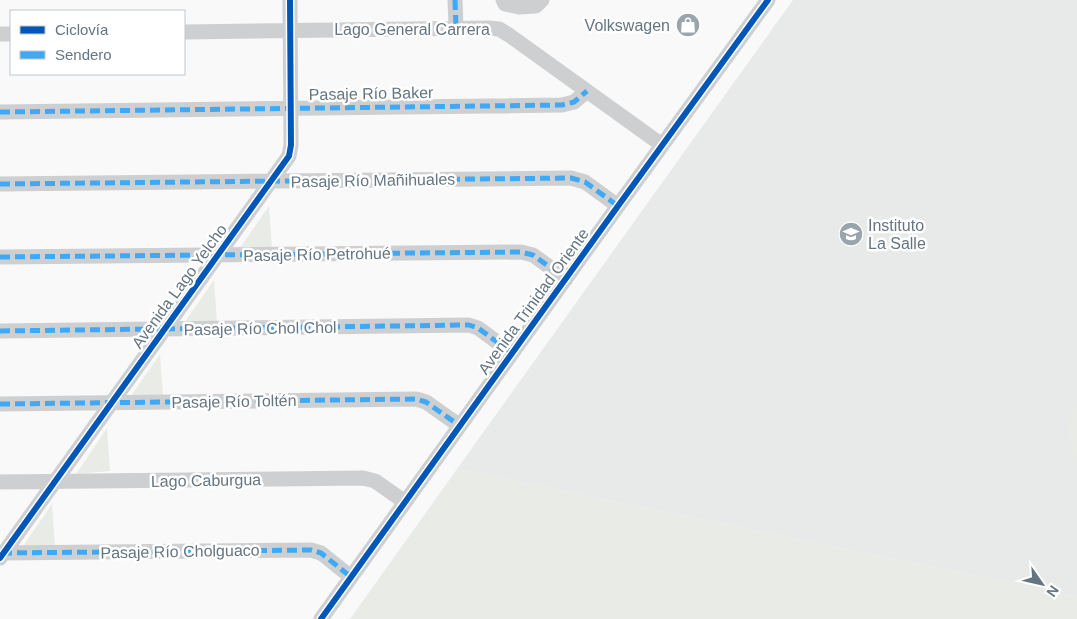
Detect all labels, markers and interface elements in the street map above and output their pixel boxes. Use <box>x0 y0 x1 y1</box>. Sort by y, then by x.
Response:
legend <box>10 10 185 75</box>
shop icon: Volkswagen <box>675 12 701 38</box>
place label: Volkswagen <box>585 17 670 34</box>
text: Ciclovía <box>55 21 109 38</box>
street label: Lago General Carrera <box>334 21 490 38</box>
text: Sendero <box>55 46 112 63</box>
street label: Pasaje Río Baker <box>309 84 434 103</box>
street label: Pasaje Río Mañihuales <box>291 171 455 190</box>
place label: Instituto La Salle <box>868 217 926 252</box>
street label: Avenida Lago Yelcho <box>129 221 230 352</box>
school or university icon: Instituto La Salle <box>838 221 864 247</box>
street label: Avenida Trinidad Oriente <box>475 225 592 377</box>
street label: Pasaje Río Petrohué <box>243 245 391 264</box>
street label: Pasaje Río Chol Chol <box>183 319 337 338</box>
street label: Pasaje Río Toltén <box>171 392 297 411</box>
street label: Lago Caburgua <box>151 471 261 490</box>
street label: Pasaje Río Cholguaco <box>100 542 260 561</box>
north arrow <box>1017 559 1067 609</box>
text: N <box>1043 583 1062 600</box>

